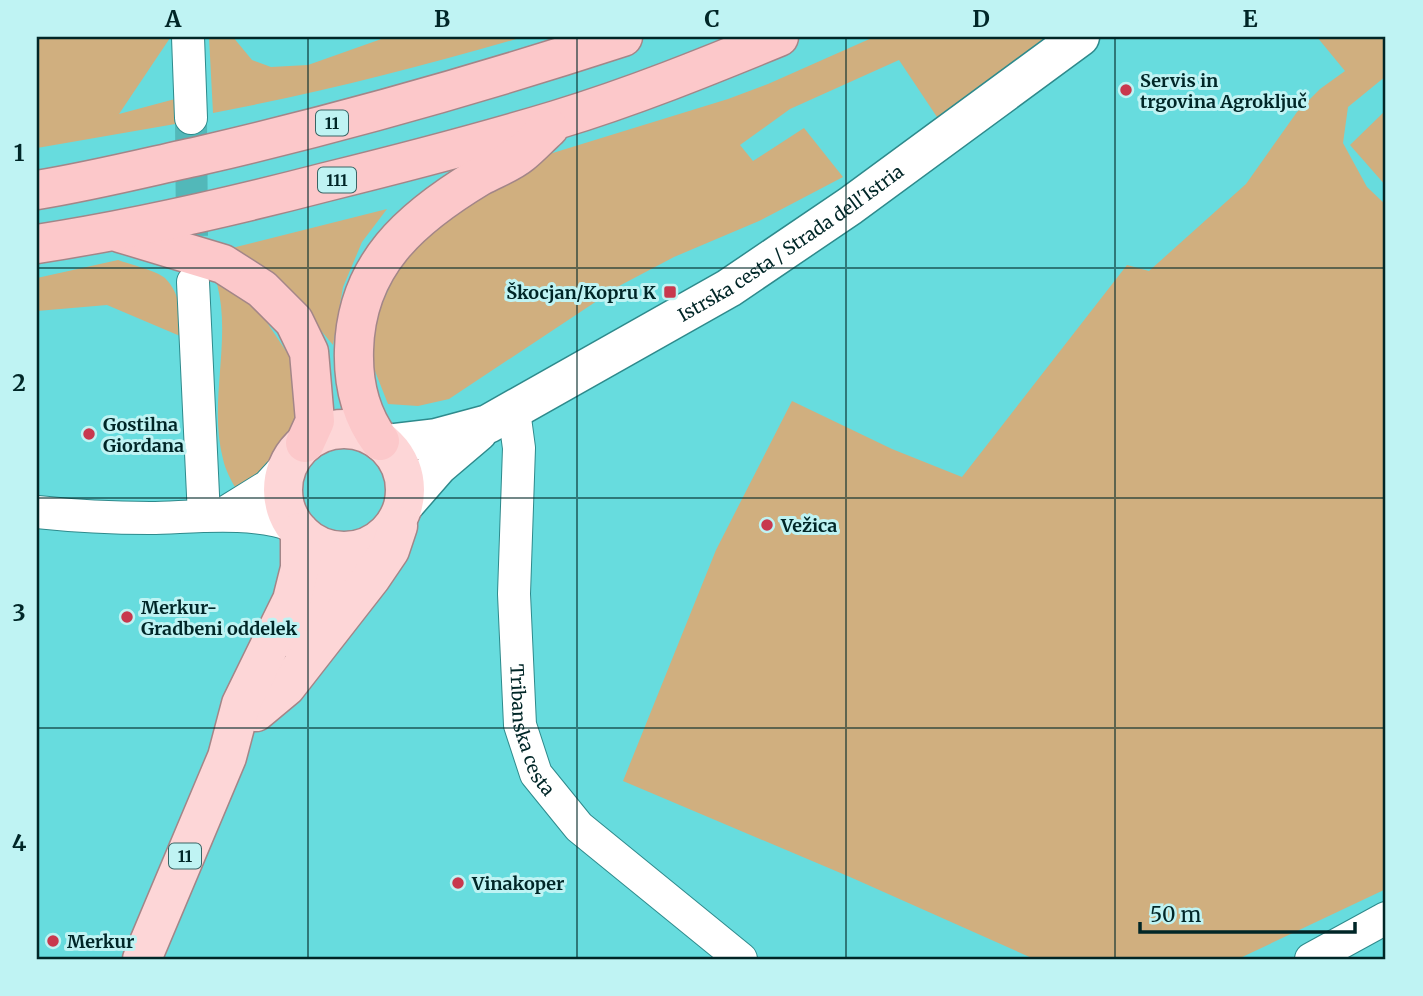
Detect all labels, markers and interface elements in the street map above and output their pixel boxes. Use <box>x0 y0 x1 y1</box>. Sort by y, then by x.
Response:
text: A <box>164 4 182 33</box>
text: B <box>434 4 450 33</box>
text: C <box>704 4 720 33</box>
text: D <box>972 4 990 33</box>
text: E <box>1242 4 1258 33</box>
place label: Servis in trgovina Agroključ <box>1140 69 1307 113</box>
marker: Servis in trgovina Agroključ <box>1118 82 1134 98</box>
road number: 11 <box>316 111 348 136</box>
text: 1 <box>14 138 25 167</box>
street label: Istrska cesta / Strada dell'Istria <box>674 159 908 326</box>
road number: 111 <box>318 168 356 192</box>
place label: Škocjan/Kopru K <box>506 281 657 304</box>
marker: Škocjan/Kopru K <box>662 284 678 300</box>
text: 2 <box>12 368 26 397</box>
place label: Gostilna Giordana <box>103 413 184 457</box>
marker: Gostilna Giordana <box>81 426 97 442</box>
place label: Vežica <box>780 514 837 537</box>
marker: Vežica <box>759 517 775 533</box>
place label: Merkur- Gradbeni oddelek <box>141 596 297 640</box>
text: 3 <box>12 598 26 627</box>
marker: Merkur- Gradbeni oddelek <box>119 609 135 625</box>
street label: Tribanska cesta <box>506 664 560 800</box>
text: 4 <box>12 828 27 857</box>
road number: 11 <box>169 844 201 869</box>
place label: Vinakoper <box>471 872 564 895</box>
marker: Vinakoper <box>450 875 466 891</box>
scale bar <box>1140 891 1355 935</box>
text: 50 m <box>1150 901 1201 928</box>
place label: Merkur <box>67 930 134 953</box>
marker: Merkur <box>45 933 61 949</box>

